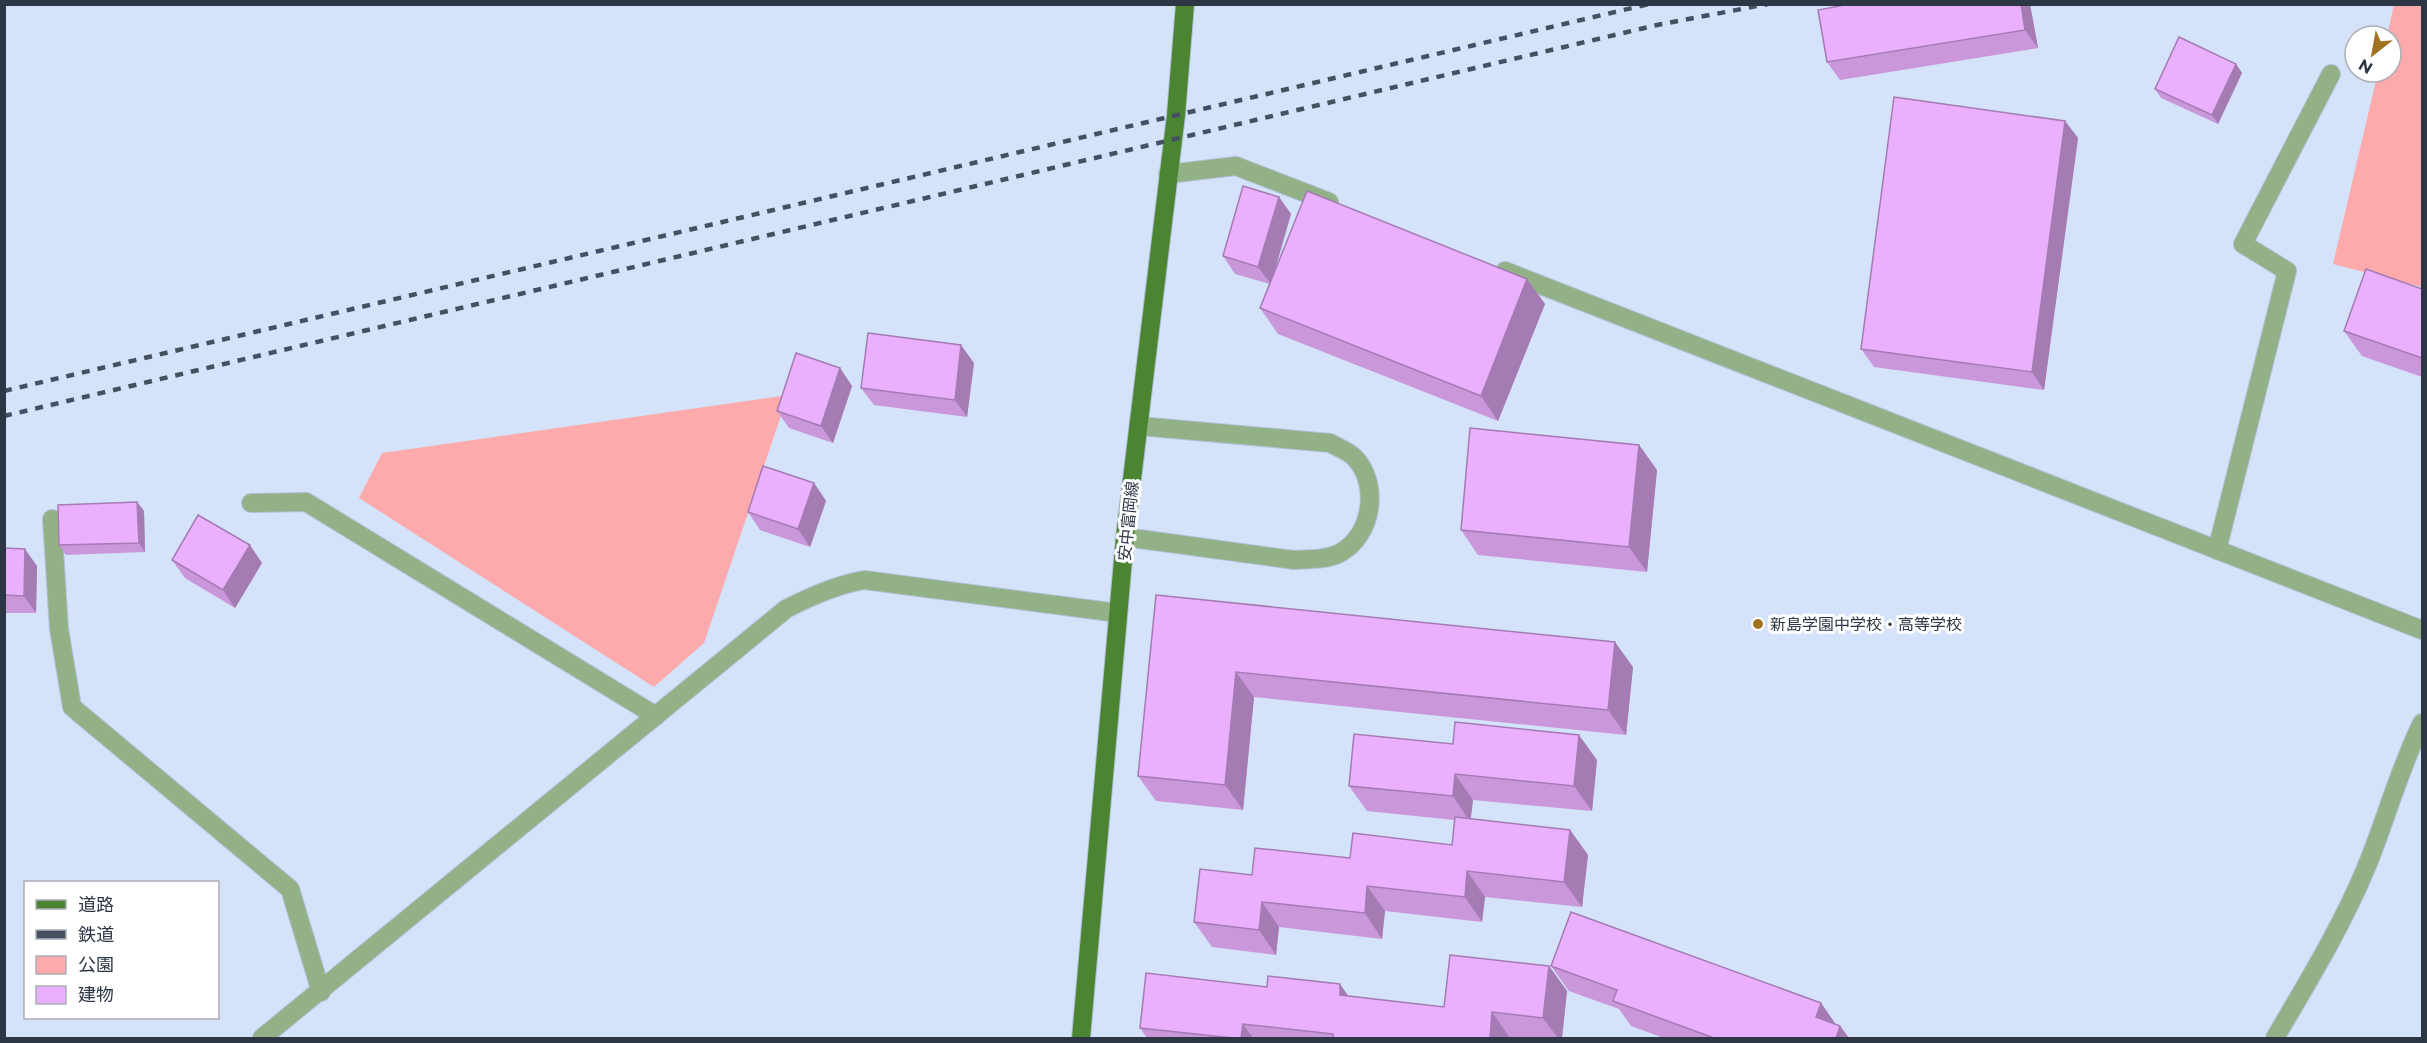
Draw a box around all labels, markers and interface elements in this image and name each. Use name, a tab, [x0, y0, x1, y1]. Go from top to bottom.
north arrow	[2343, 24, 2403, 84]
text: N	[2355, 55, 2376, 78]
street label: 安中富岡線	[1115, 480, 1142, 562]
place label: 新島学園中学校・高等学校	[1770, 615, 1962, 634]
marker: 新島学園中学校・高等学校	[1751, 617, 1765, 631]
legend	[24, 881, 219, 1019]
text: 道路	[78, 894, 114, 916]
text: 鉄道	[78, 924, 114, 946]
text: 公園	[78, 954, 114, 976]
text: 建物	[78, 984, 114, 1006]

